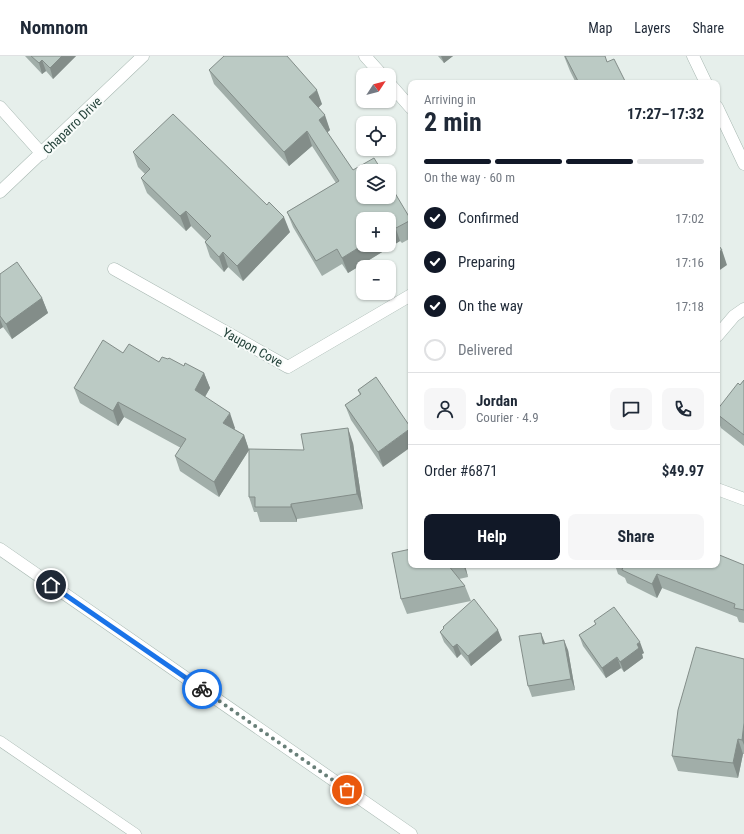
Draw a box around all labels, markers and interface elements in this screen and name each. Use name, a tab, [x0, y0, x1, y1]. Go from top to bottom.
text: Nomnom	[20, 16, 88, 39]
text: Map	[588, 20, 612, 36]
text: Layers	[634, 20, 671, 36]
text: Share	[693, 20, 724, 36]
north arrow	[356, 68, 396, 108]
map controls	[356, 68, 396, 300]
text: Arriving in	[424, 92, 476, 107]
street label: Chaparro Drive	[40, 94, 105, 157]
text: 17:27–17:32	[627, 105, 704, 123]
text: 2 min	[424, 107, 482, 137]
button: locate	[356, 116, 396, 156]
button: layers	[356, 164, 396, 204]
text: On the way · 60 m	[424, 170, 515, 185]
icon: check	[424, 207, 446, 229]
text: Confirmed	[458, 209, 519, 227]
text: 17:02	[675, 211, 704, 226]
button: +	[356, 212, 396, 252]
icon: check	[424, 251, 446, 273]
text: Preparing	[458, 253, 515, 271]
text: 17:16	[675, 255, 704, 270]
button: −	[356, 260, 396, 300]
icon: check	[424, 295, 446, 317]
text: On the way	[458, 297, 523, 315]
text: 17:18	[675, 299, 704, 314]
street label: Yaupon Cove	[220, 325, 285, 370]
text: Delivered	[458, 341, 513, 359]
button: person	[424, 388, 466, 430]
button: chat	[610, 388, 652, 430]
button: phone	[662, 388, 704, 430]
text: Jordan	[476, 392, 518, 410]
text: Courier · 4.9	[476, 410, 539, 425]
text: Order #6871	[424, 462, 498, 480]
text: $49.97	[662, 462, 704, 480]
button: Help	[424, 514, 560, 560]
button: Share	[568, 514, 704, 560]
pin	[34, 568, 68, 602]
icon: home	[40, 574, 62, 596]
courier	[182, 669, 222, 709]
icon: bike	[191, 678, 213, 700]
pin	[330, 773, 364, 807]
icon: bag	[336, 779, 358, 801]

